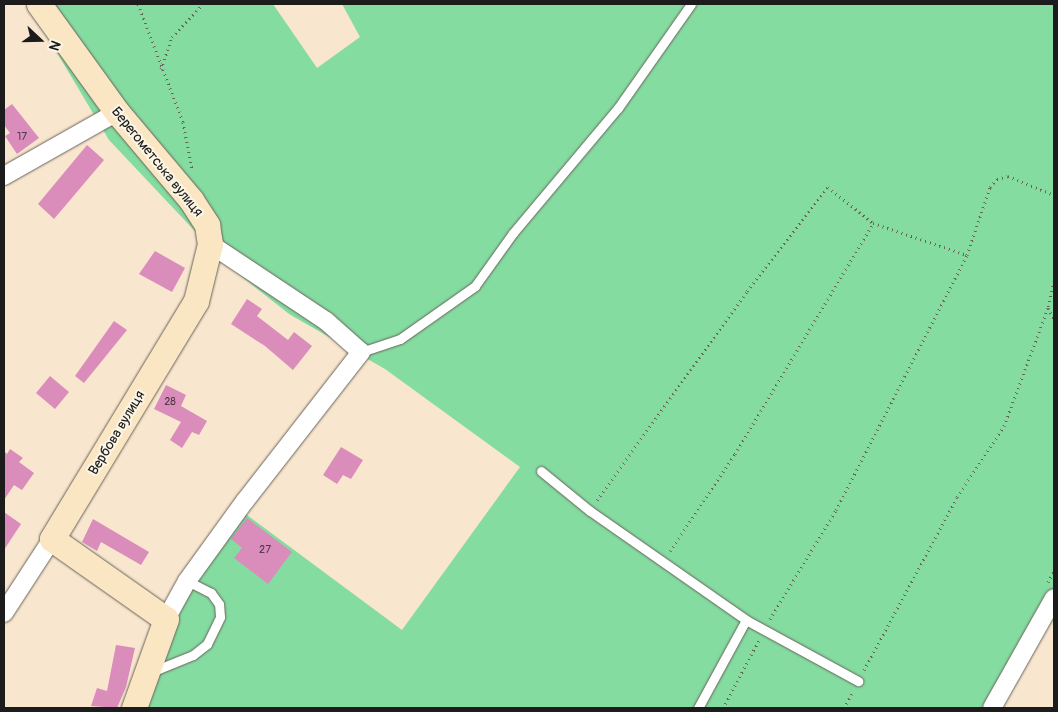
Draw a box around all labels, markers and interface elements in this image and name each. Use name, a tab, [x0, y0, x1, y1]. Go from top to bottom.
north arrow	[15, 15, 65, 65]
text: N	[45, 38, 64, 53]
street label: Берегометська вулиця	[108, 104, 206, 220]
house number: 17	[17, 130, 27, 144]
street label: Вербова вулиця	[85, 388, 149, 478]
house number: 28	[164, 395, 176, 409]
house number: 27	[259, 543, 271, 557]

